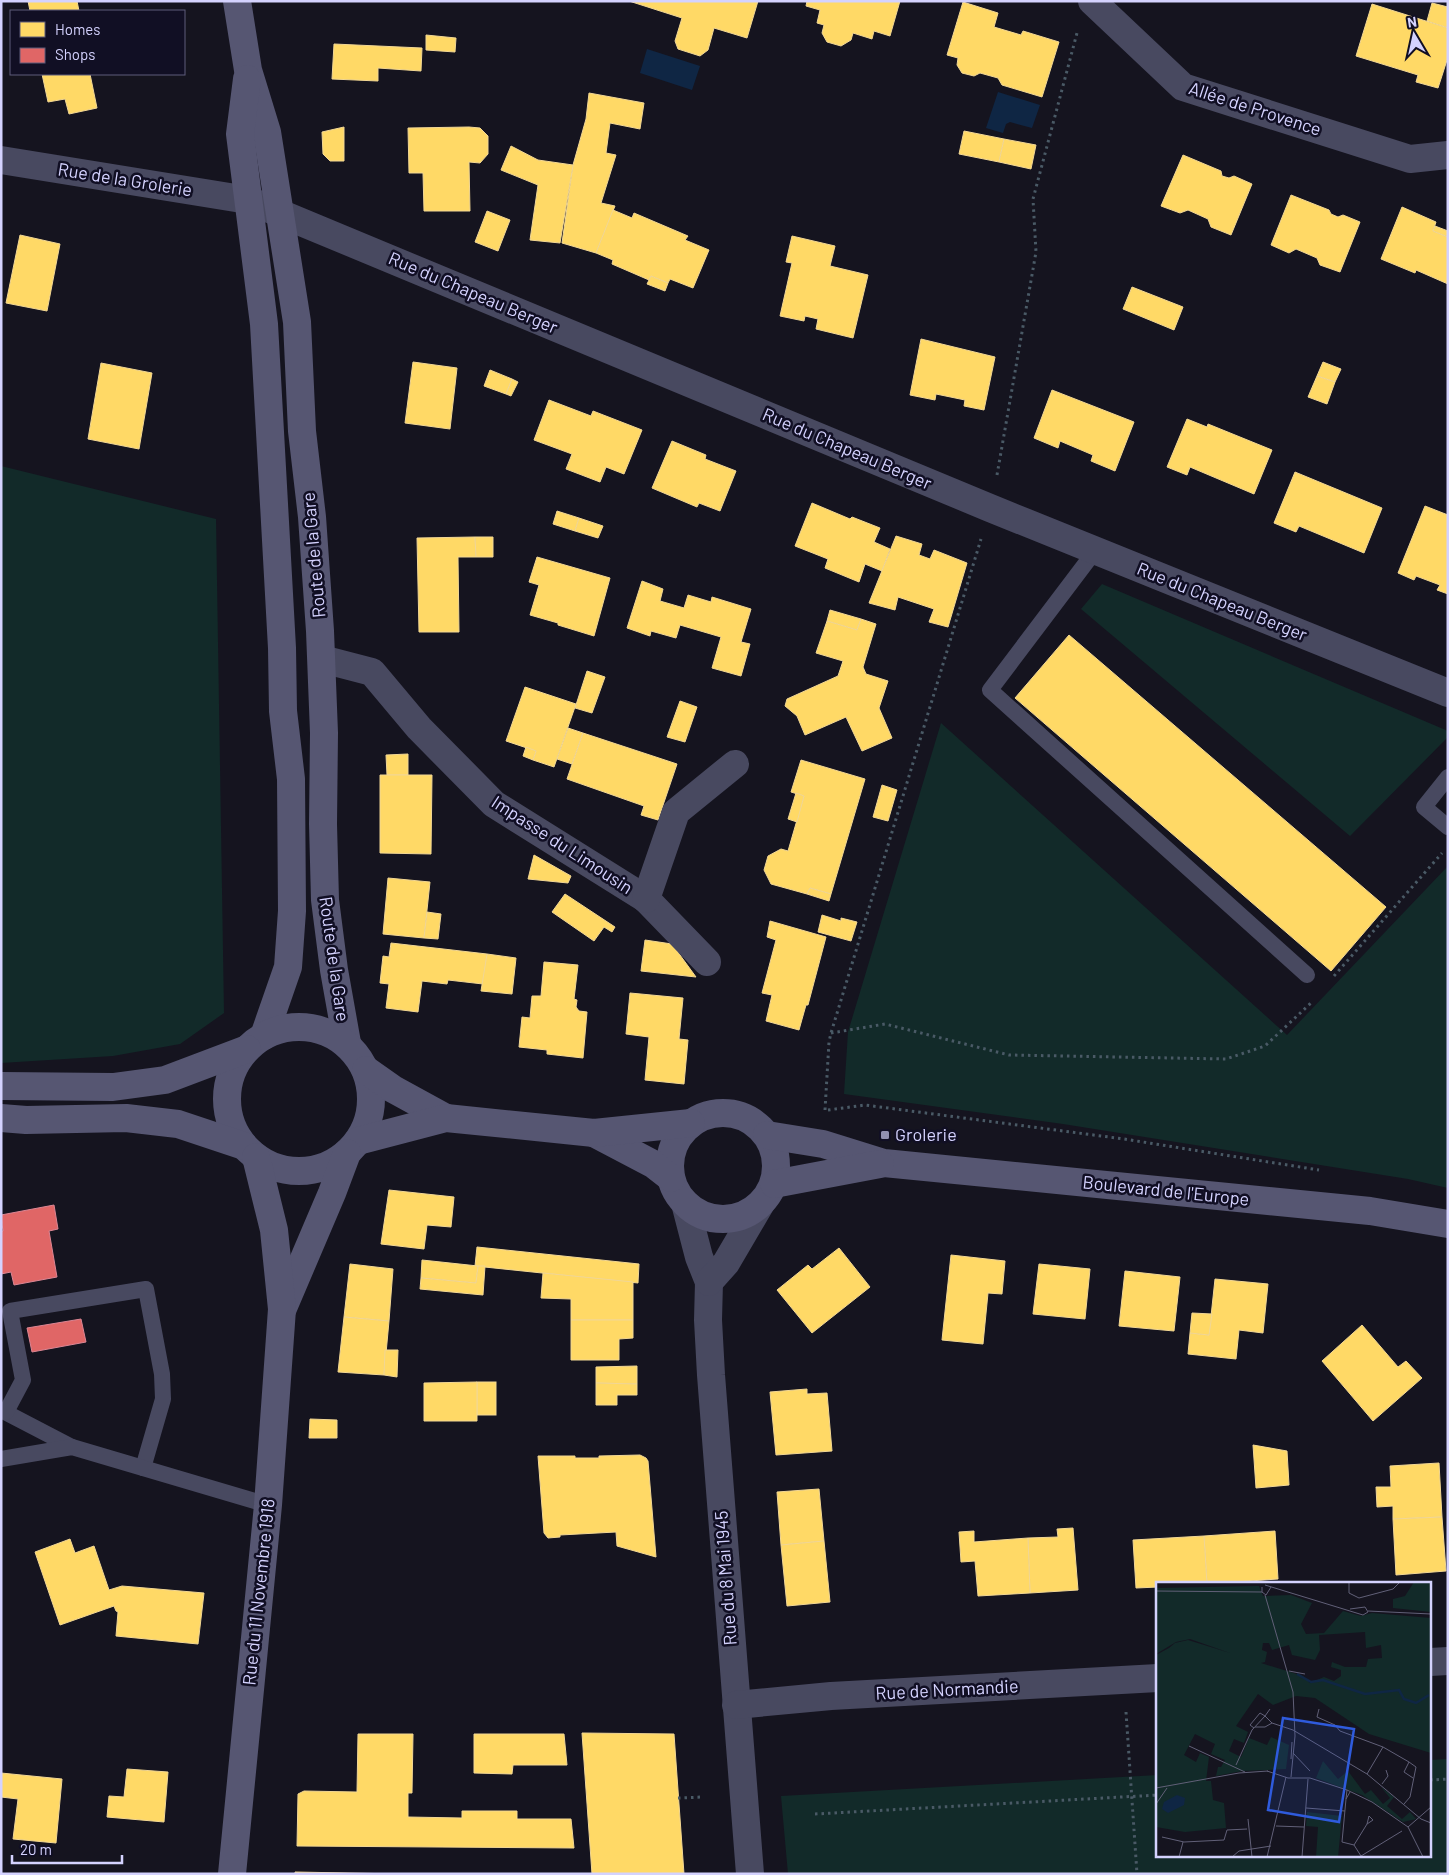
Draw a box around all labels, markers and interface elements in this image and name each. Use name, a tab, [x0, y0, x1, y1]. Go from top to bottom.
legend	[10, 10, 185, 75]
north arrow	[1389, 10, 1439, 60]
text: N	[1406, 13, 1418, 31]
text: Homes	[55, 20, 100, 38]
text: Shops	[55, 45, 95, 63]
street label: Allée de Provence	[1186, 76, 1324, 140]
street label: Rue de la Grolerie	[56, 158, 194, 200]
street label: Rue du Chapeau Berger	[386, 246, 562, 338]
street label: Rue du Chapeau Berger	[760, 402, 936, 494]
street label: Route de la Gare	[297, 491, 329, 619]
street label: Rue du Chapeau Berger	[1134, 557, 1311, 645]
street label: Impasse du Limousin	[488, 790, 637, 898]
street label: Route de la Gare	[315, 895, 355, 1023]
place label: Grolerie	[895, 1123, 957, 1145]
marker: Grolerie	[879, 1129, 891, 1141]
street label: Boulevard de l'Europe	[1082, 1170, 1251, 1210]
street label: Rue du 11 Novembre 1918	[237, 1497, 279, 1687]
street label: Rue du 8 Mai 1945	[709, 1510, 741, 1646]
inset map	[1156, 1582, 1432, 1858]
street label: Rue de Normandie	[875, 1674, 1019, 1704]
scale bar	[12, 1832, 122, 1864]
text: 20 m	[20, 1840, 52, 1858]

